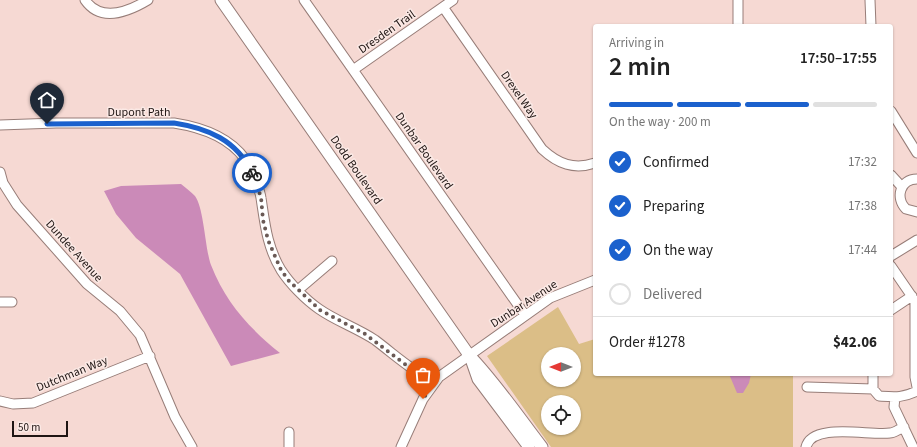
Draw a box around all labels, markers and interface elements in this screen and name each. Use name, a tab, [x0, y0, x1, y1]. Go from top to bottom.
street label: Dresden Trail	[355, 6, 419, 58]
text: Arriving in	[609, 34, 664, 52]
text: 2 min	[609, 48, 671, 85]
text: 17:50–17:55	[800, 48, 877, 69]
street label: Drexel Way	[496, 68, 542, 123]
pin	[30, 83, 64, 124]
icon: home	[36, 89, 58, 111]
street label: Dupont Path	[108, 104, 170, 121]
street label: Dunbar Boulevard	[391, 109, 457, 193]
text: On the way · 200 m	[609, 113, 711, 131]
street label: Dodd Boulevard	[326, 132, 386, 208]
icon: check	[609, 151, 631, 173]
text: Confirmed	[643, 152, 709, 173]
courier	[232, 153, 272, 193]
text: 17:32	[848, 153, 877, 171]
icon: bike	[241, 162, 263, 184]
icon: check	[609, 195, 631, 217]
text: Preparing	[643, 196, 704, 217]
text: 17:38	[848, 197, 877, 215]
street label: Dundee Avenue	[41, 216, 107, 286]
icon: check	[609, 239, 631, 261]
text: On the way	[643, 240, 713, 261]
text: 17:44	[848, 241, 877, 259]
street label: Dunbar Avenue	[487, 276, 561, 332]
text: Delivered	[643, 284, 702, 305]
text: Order #1278	[609, 332, 685, 353]
text: $42.06	[833, 332, 877, 353]
north arrow	[541, 347, 581, 387]
map controls	[541, 347, 581, 435]
street label: Dutchman Way	[34, 352, 111, 396]
pin	[406, 358, 440, 399]
icon: bag	[412, 364, 434, 386]
button: locate	[541, 395, 581, 435]
scale bar	[12, 419, 68, 438]
text: 50 m	[18, 420, 40, 435]

